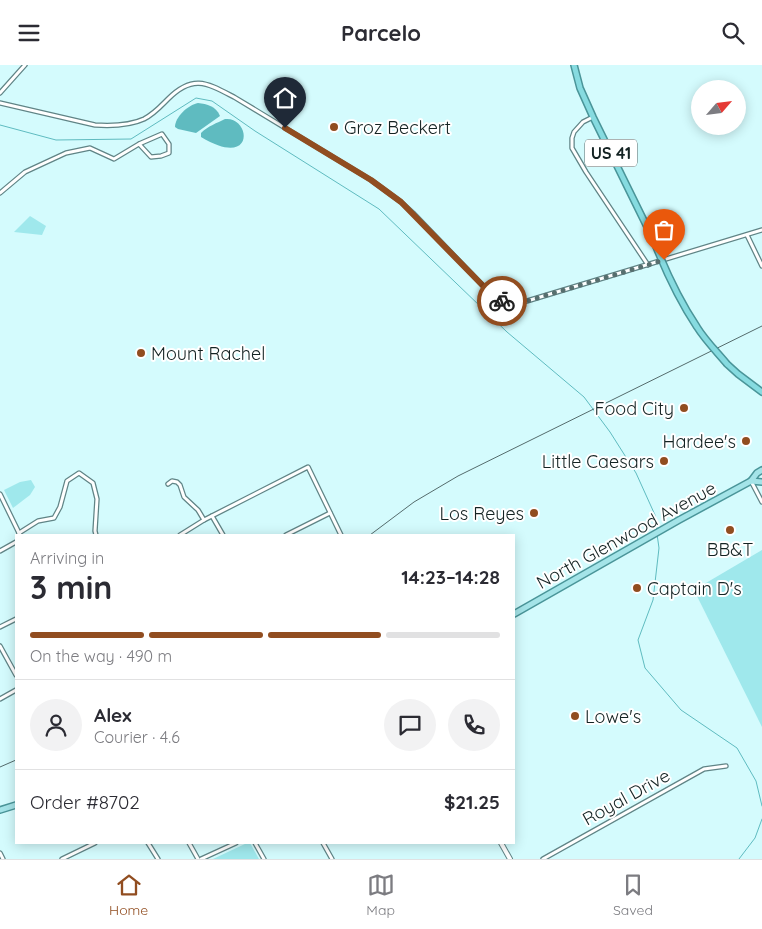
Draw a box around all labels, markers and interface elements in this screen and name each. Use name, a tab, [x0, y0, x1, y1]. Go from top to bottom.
icon: menu	[15, 19, 43, 47]
text: Parcelo	[341, 19, 421, 47]
icon: search	[719, 19, 747, 47]
pin	[264, 77, 306, 128]
north arrow	[691, 80, 746, 135]
map controls	[691, 80, 746, 135]
icon: home	[271, 84, 299, 112]
place label: Groz Beckert	[344, 116, 451, 139]
marker: Groz Beckert	[328, 121, 340, 133]
road number: US 41	[585, 140, 637, 167]
pin	[643, 209, 685, 260]
icon: bag	[650, 216, 678, 244]
courier	[477, 276, 527, 326]
icon: bike	[488, 287, 516, 315]
place label: Mount Rachel	[151, 342, 265, 365]
marker: Mount Rachel	[135, 347, 147, 359]
place label: Food City	[595, 397, 674, 420]
marker: Food City	[678, 402, 690, 414]
place label: Hardee's	[662, 430, 736, 453]
marker: Hardee's	[740, 435, 752, 447]
place label: Little Caesars	[542, 450, 654, 473]
marker: Little Caesars	[658, 455, 670, 467]
street label: North Glenwood Avenue	[532, 476, 720, 594]
place label: Los Reyes	[439, 502, 524, 525]
marker: Los Reyes	[528, 507, 540, 519]
marker: BB&T	[724, 524, 736, 536]
place label: BB&T	[707, 538, 753, 561]
text: Arriving in	[30, 548, 104, 568]
text: 14:23–14:28	[401, 565, 500, 589]
text: 3 min	[30, 567, 112, 607]
place label: Captain D's	[647, 577, 742, 600]
marker: Captain D's	[631, 582, 643, 594]
text: On the way · 490 m	[30, 646, 172, 666]
button: person	[30, 699, 82, 751]
button: chat	[384, 699, 436, 751]
button: phone	[448, 699, 500, 751]
text: Alex	[94, 703, 132, 727]
place label: Lowe's	[585, 705, 641, 728]
marker: Lowe's	[569, 710, 581, 722]
text: Courier · 4.6	[94, 727, 180, 747]
street label: Royal Drive	[578, 764, 674, 830]
text: Order #8702	[30, 790, 140, 814]
text: $21.25	[444, 790, 500, 814]
tab: Home	[109, 871, 148, 919]
tab: Map	[366, 871, 395, 919]
tab: Saved	[613, 871, 653, 919]

